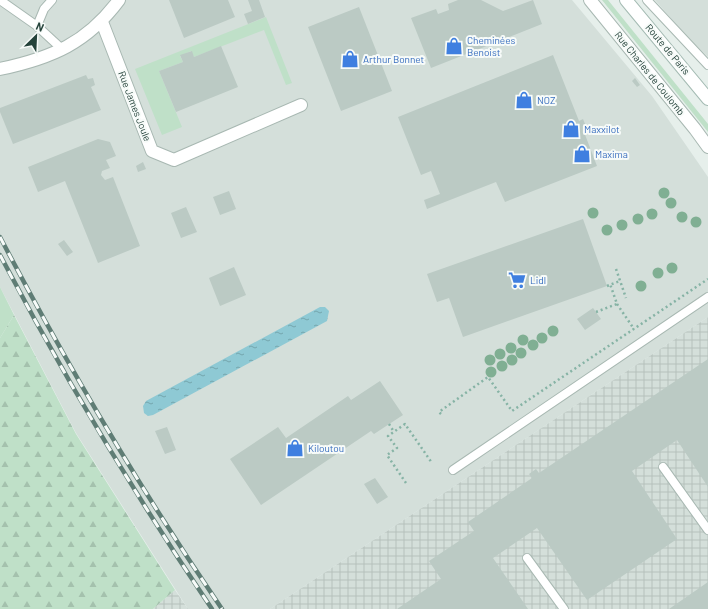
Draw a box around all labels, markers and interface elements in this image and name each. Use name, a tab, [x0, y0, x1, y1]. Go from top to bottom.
north arrow	[16, 16, 56, 56]
text: N	[34, 19, 46, 34]
street label: Route de Paris	[643, 21, 693, 77]
street label: Rue Charles de Coulomb	[612, 29, 688, 117]
place label: Cheminées Benoist	[467, 34, 515, 58]
shop icon: Cheminées Benoist	[444, 36, 464, 56]
shop icon: Arthur Bonnet	[340, 49, 360, 69]
place label: Arthur Bonnet	[363, 53, 425, 65]
street label: Rue James Joule	[116, 69, 154, 143]
shop icon: NOZ	[514, 90, 534, 110]
place label: NOZ	[537, 94, 555, 106]
shop icon: Maxxilot	[561, 119, 581, 139]
place label: Maxxilot	[584, 123, 620, 135]
shop icon: Maxima	[572, 144, 592, 164]
place label: Maxima	[595, 148, 628, 160]
supermarket icon: Lidl	[507, 270, 527, 290]
place label: Lidl	[530, 274, 546, 286]
shop icon: Kiloutou	[285, 438, 305, 458]
place label: Kiloutou	[308, 442, 344, 454]

